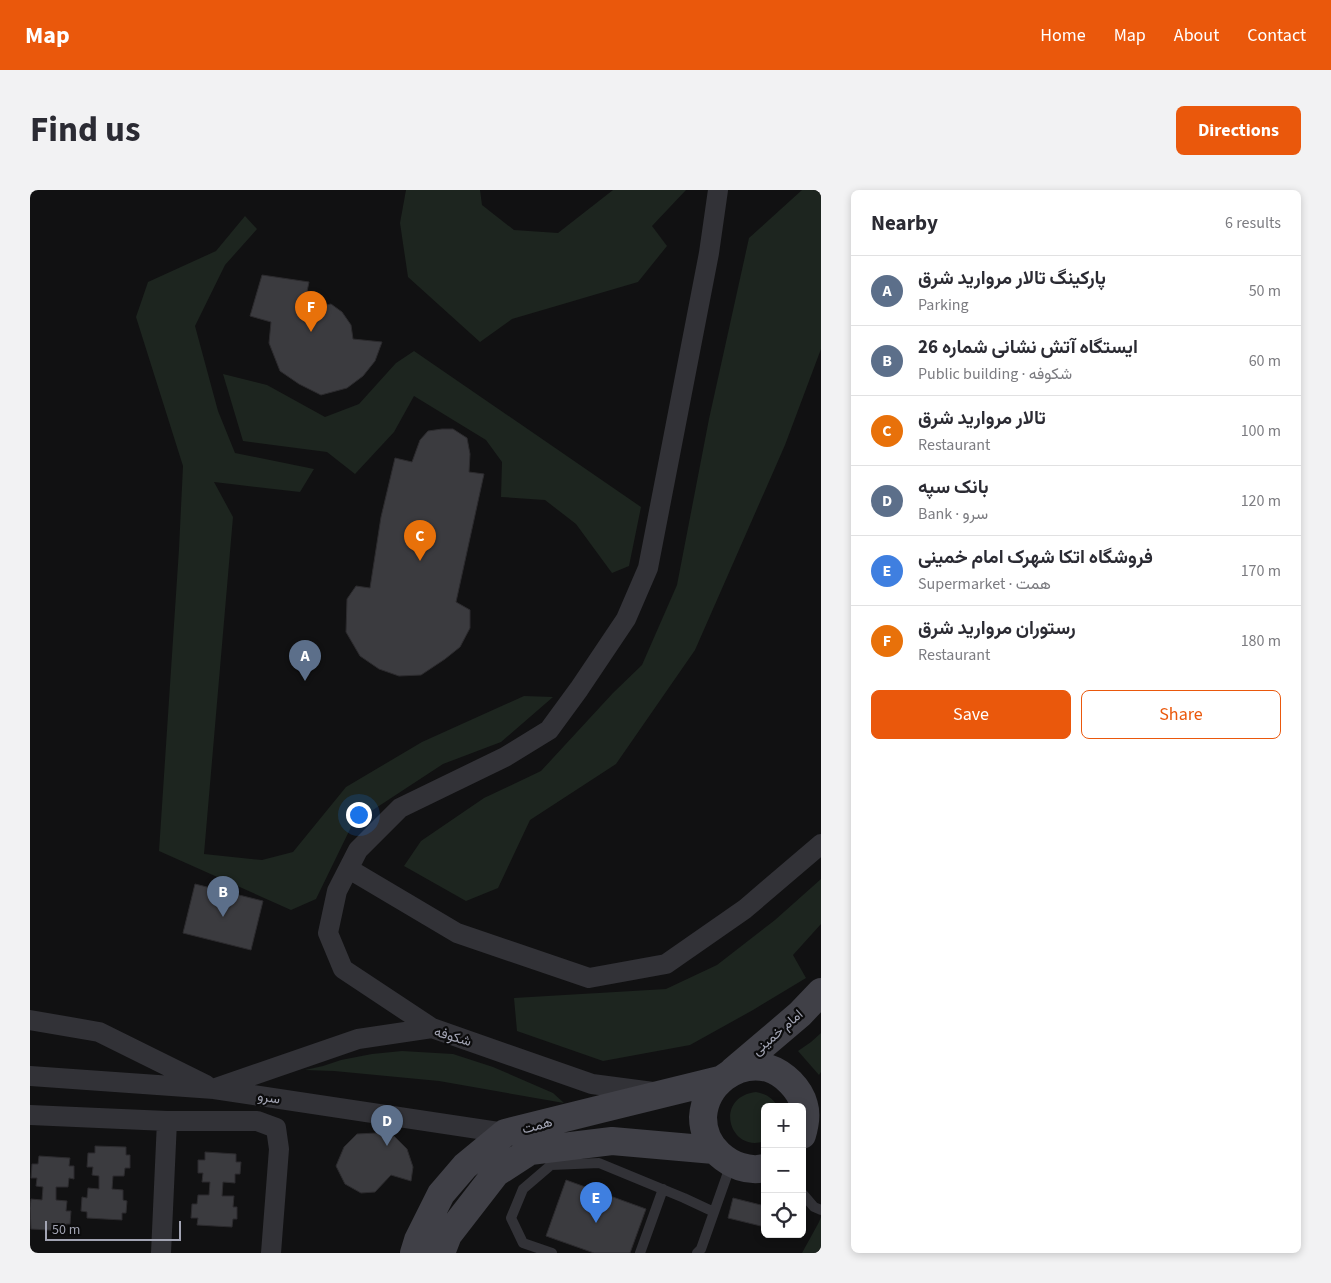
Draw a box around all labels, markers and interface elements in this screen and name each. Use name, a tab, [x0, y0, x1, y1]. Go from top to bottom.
text: Map	[25, 18, 70, 53]
text: Home	[1040, 23, 1086, 48]
text: Map	[1114, 23, 1146, 48]
text: About	[1174, 23, 1219, 48]
text: Contact	[1247, 23, 1306, 48]
text: Find us	[30, 105, 140, 155]
button: Directions	[1176, 106, 1301, 155]
text: Nearby	[871, 208, 938, 238]
text: 6 results	[1225, 212, 1281, 234]
text: پارکینگ تالار مروارید شرق	[918, 265, 1106, 292]
text: A	[882, 280, 892, 302]
text: 50 m	[1249, 280, 1281, 302]
pin: F	[295, 291, 327, 332]
text: Parking	[918, 294, 969, 316]
text: ایستگاه آتش نشانی شماره 26	[918, 334, 1138, 361]
text: B	[882, 350, 892, 372]
text: 60 m	[1249, 350, 1281, 372]
text: Public building · شکوفه	[918, 363, 1072, 385]
text: تالار مروارید شرق	[918, 405, 1046, 432]
text: C	[882, 420, 892, 442]
text: 100 m	[1241, 420, 1281, 442]
text: Restaurant	[918, 434, 991, 456]
text: بانک سپه	[918, 474, 989, 501]
text: D	[882, 490, 892, 512]
text: 120 m	[1241, 490, 1281, 512]
text: Bank · سرو	[918, 503, 988, 525]
pin: C	[404, 520, 436, 561]
text: فروشگاه اتکا شهرک امام خمینی	[918, 544, 1153, 571]
text: E	[883, 560, 891, 582]
text: 170 m	[1241, 560, 1281, 582]
text: Supermarket · همت	[918, 573, 1051, 595]
text: رستوران مروارید شرق	[918, 615, 1076, 642]
text: F	[883, 630, 891, 652]
text: 180 m	[1241, 630, 1281, 652]
pin: A	[289, 640, 321, 681]
text: Restaurant	[918, 644, 991, 666]
button: Save	[871, 690, 1071, 739]
button: Share	[1081, 690, 1281, 739]
your location	[346, 802, 372, 828]
pin: B	[207, 876, 239, 917]
street label: امام خمینی	[748, 1005, 808, 1061]
street label: شکوفه	[432, 1022, 474, 1052]
street label: سرو	[256, 1086, 282, 1110]
map controls	[761, 1103, 806, 1238]
button: +	[761, 1103, 806, 1148]
pin: D	[371, 1105, 403, 1146]
street label: همت	[520, 1112, 555, 1140]
button: −	[761, 1148, 806, 1193]
pin: E	[580, 1182, 612, 1223]
button: locate	[761, 1193, 806, 1238]
scale bar	[45, 1218, 181, 1241]
text: 50 m	[52, 1220, 80, 1240]

